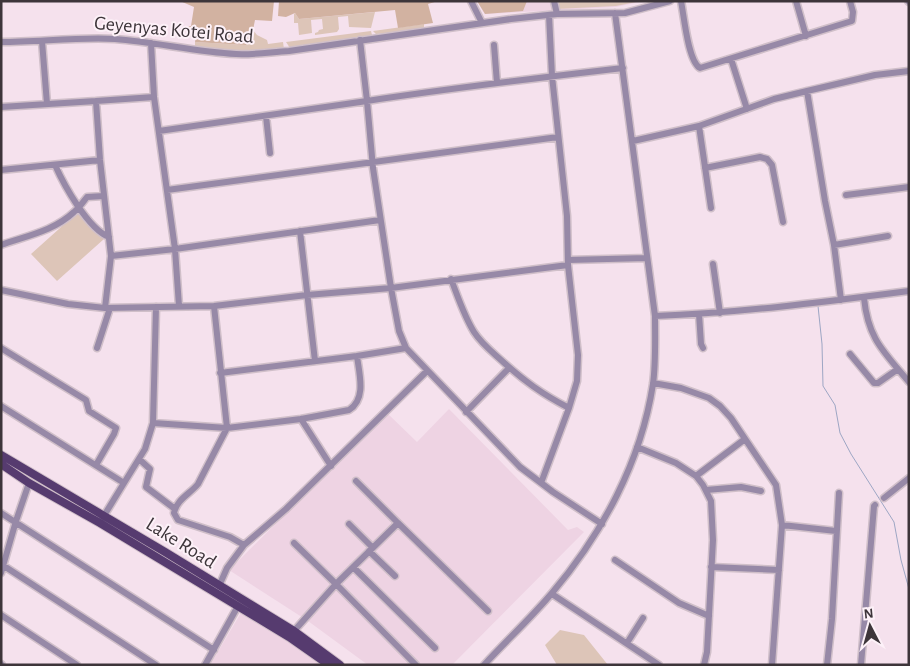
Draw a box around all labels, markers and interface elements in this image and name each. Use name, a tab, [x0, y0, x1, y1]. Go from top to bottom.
street label: Geyenyas Kotei Road	[93, 13, 255, 47]
street label: Lake Road	[142, 514, 220, 572]
north arrow	[845, 601, 895, 651]
text: N	[863, 607, 874, 622]

